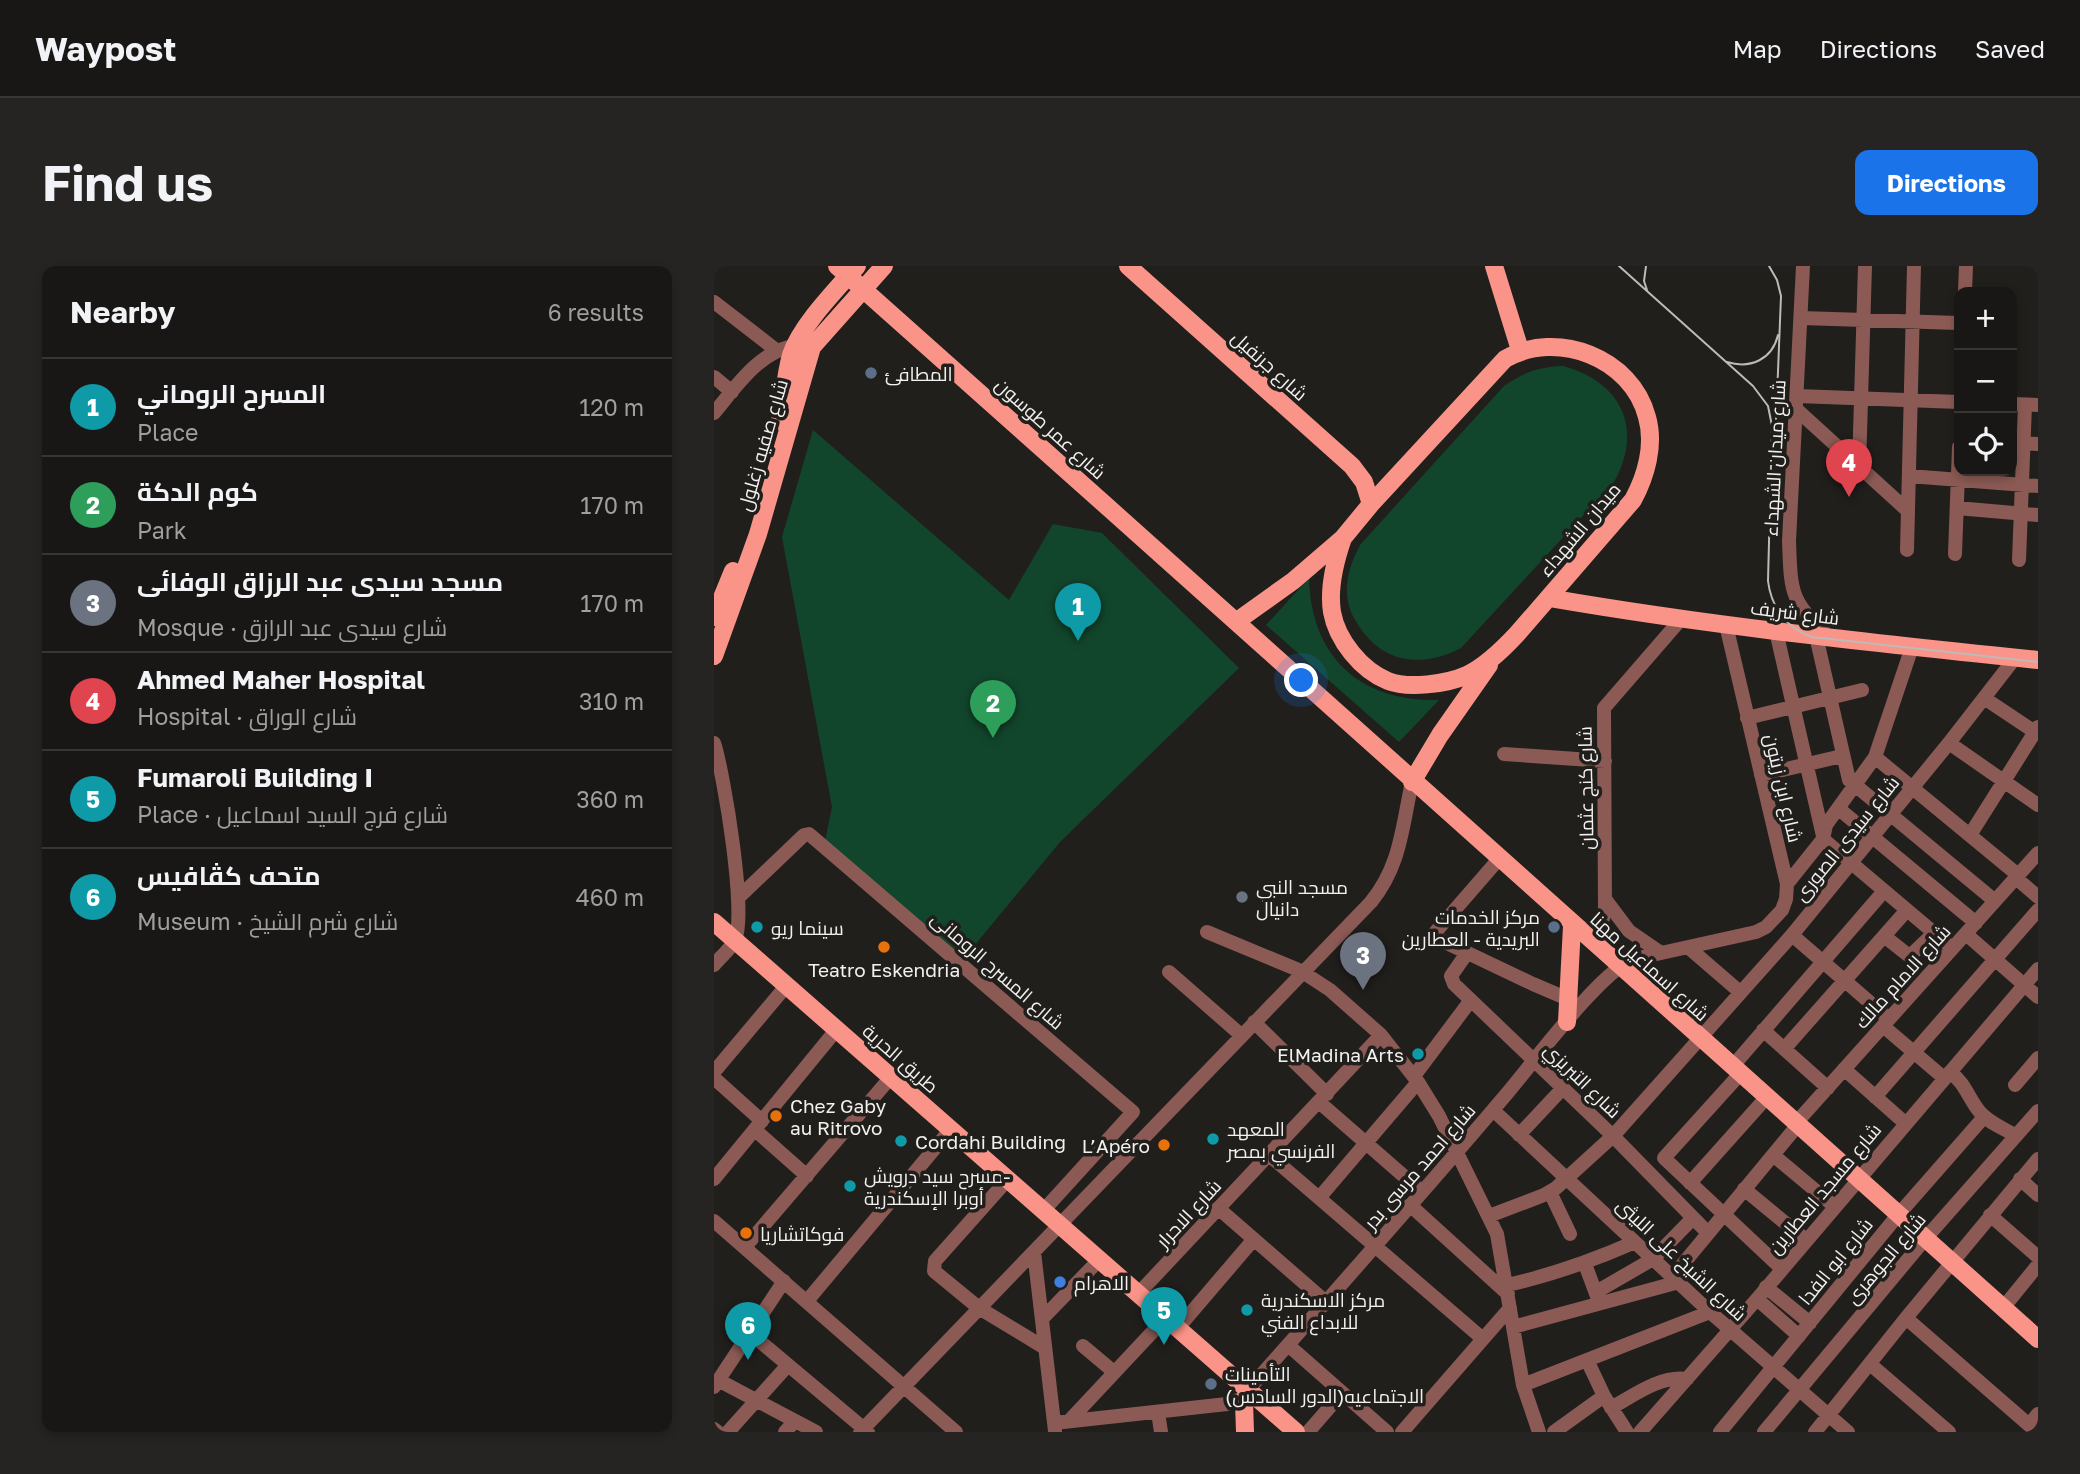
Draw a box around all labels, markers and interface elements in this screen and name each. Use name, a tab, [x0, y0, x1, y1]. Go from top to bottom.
text: Waypost	[35, 29, 176, 68]
text: Map	[1733, 34, 1782, 63]
text: Directions	[1820, 34, 1937, 63]
text: Saved	[1975, 34, 2045, 63]
button: Directions	[1855, 150, 2038, 215]
text: Find us	[42, 153, 213, 212]
map controls	[1954, 287, 2017, 476]
button: +	[1954, 287, 2017, 350]
text: Nearby	[70, 294, 175, 330]
text: 6 results	[548, 298, 644, 326]
street label: شارع جرنفيل	[1225, 325, 1313, 407]
button: −	[1954, 350, 2017, 413]
place label: المطافئ	[885, 362, 953, 386]
marker: المطافئ	[863, 365, 879, 381]
street label: شارع عمر طوسون	[989, 372, 1111, 486]
street label: شارع صفيه زغلول	[732, 376, 795, 515]
text: المسرح الروماني	[137, 378, 326, 409]
street label: شارع ميدان الشهداء	[1758, 379, 1793, 537]
text: 1	[87, 393, 99, 421]
text: 120 m	[579, 393, 644, 421]
button: locate	[1954, 413, 2017, 476]
text: Place	[137, 418, 198, 446]
pin: 4	[1826, 439, 1872, 497]
text: كوم الدكة	[137, 476, 258, 507]
street label: ميدان الشهداء	[1533, 477, 1626, 581]
text: 2	[86, 491, 100, 519]
text: 170 m	[580, 491, 644, 519]
text: Park	[137, 516, 187, 544]
text: مسجد سيدى عبد الرزاق الوفائى	[137, 566, 503, 597]
pin: 1	[1055, 583, 1101, 641]
text: 3	[86, 589, 100, 617]
text: 170 m	[580, 589, 644, 617]
street label: شارع شريف	[1749, 595, 1841, 632]
text: Mosque · شارع سيدى عبد الرازق	[137, 613, 447, 641]
your location	[1284, 663, 1318, 697]
text: Ahmed Maher Hospital	[137, 664, 425, 695]
pin: 2	[970, 680, 1016, 738]
text: 4	[86, 687, 100, 715]
text: 310 m	[579, 687, 644, 715]
text: Hospital · شارع الوراق	[137, 702, 357, 730]
street label: شارع كنج عثمان	[1572, 726, 1601, 850]
street label: شارع ابن زيتون	[1757, 732, 1808, 845]
text: Fumaroli Building I	[137, 762, 373, 793]
street label: شارع سيدى الصورى	[1788, 771, 1906, 907]
text: 5	[86, 785, 100, 813]
text: 360 m	[576, 785, 644, 813]
text: Place · شارع فرج السيد اسماعيل	[137, 800, 448, 828]
text: متحف كڤافيس	[137, 860, 321, 891]
place label: مسجد النبي دانيال	[1256, 875, 1348, 921]
text: 6	[86, 883, 100, 911]
text: 460 m	[576, 883, 644, 911]
marker: مسجد النبي دانيال	[1234, 889, 1250, 905]
place label: مركز الخدمات البريدية - العطارين	[1402, 905, 1540, 951]
street label: شارع المسرح الرومانى	[925, 906, 1069, 1036]
text: Museum · شارع شرم الشيخ	[137, 907, 398, 935]
street label: شارع اسماعيل مهنا	[1584, 907, 1714, 1027]
place label: سينما ريو	[771, 916, 844, 940]
marker: سينما ريو	[749, 919, 765, 935]
marker: مركز الخدمات البريدية - العطارين	[1546, 919, 1562, 935]
street label: شارع الامام مالك	[1849, 919, 1957, 1035]
pin: 3	[1340, 932, 1386, 990]
marker: Teatro Eskendria	[876, 939, 892, 955]
place label: Teatro Eskendria	[808, 958, 960, 981]
street label: طريق الحرية	[857, 1019, 944, 1099]
street label: شارع التبريزي	[1537, 1038, 1626, 1125]
place label: ElMadina Arts	[1277, 1043, 1404, 1066]
marker: ElMadina Arts	[1410, 1046, 1426, 1062]
place label: Chez Gaby au Ritrovo	[790, 1094, 887, 1139]
street label: شارع احمد مرسى بدر	[1358, 1099, 1482, 1236]
marker: Chez Gaby au Ritrovo	[768, 1108, 784, 1124]
place label: المعهد الفرنسي بمصر	[1226, 1117, 1335, 1166]
street label: شارع مسجد العطارين	[1763, 1118, 1888, 1260]
place label: Cordahi Building	[915, 1130, 1066, 1153]
marker: المعهد الفرنسي بمصر	[1205, 1131, 1221, 1147]
marker: Cordahi Building	[893, 1133, 909, 1149]
place label: L’Apéro	[1082, 1134, 1150, 1157]
marker: L’Apéro	[1156, 1137, 1172, 1153]
place label: مسرح سيد درويش- أوبرا الإسكندرية	[864, 1164, 1010, 1210]
street label: شارع الاحرار	[1150, 1174, 1228, 1255]
marker: مسرح سيد درويش- أوبرا الإسكندرية	[842, 1178, 858, 1194]
street label: شارع الشيخ على الليثى	[1610, 1193, 1752, 1327]
street label: شارع الجوهرى	[1840, 1208, 1932, 1310]
street label: شارع ابو الفدا	[1793, 1213, 1879, 1311]
place label: فوكاتشاريا	[760, 1222, 844, 1246]
marker: فوكاتشاريا	[738, 1225, 754, 1241]
place label: الاهرام	[1074, 1271, 1129, 1297]
marker: الاهرام	[1052, 1274, 1068, 1290]
pin: 5	[1141, 1287, 1187, 1345]
place label: مركز الاسكندرية للابداع الفني	[1261, 1288, 1385, 1337]
pin: 6	[725, 1302, 771, 1360]
marker: مركز الاسكندرية للابداع الفني	[1239, 1302, 1255, 1318]
place label: التأمينات الاجتماعيه(الدور السادس)	[1225, 1362, 1424, 1408]
marker: التأمينات الاجتماعيه(الدور السادس)	[1203, 1376, 1219, 1392]

